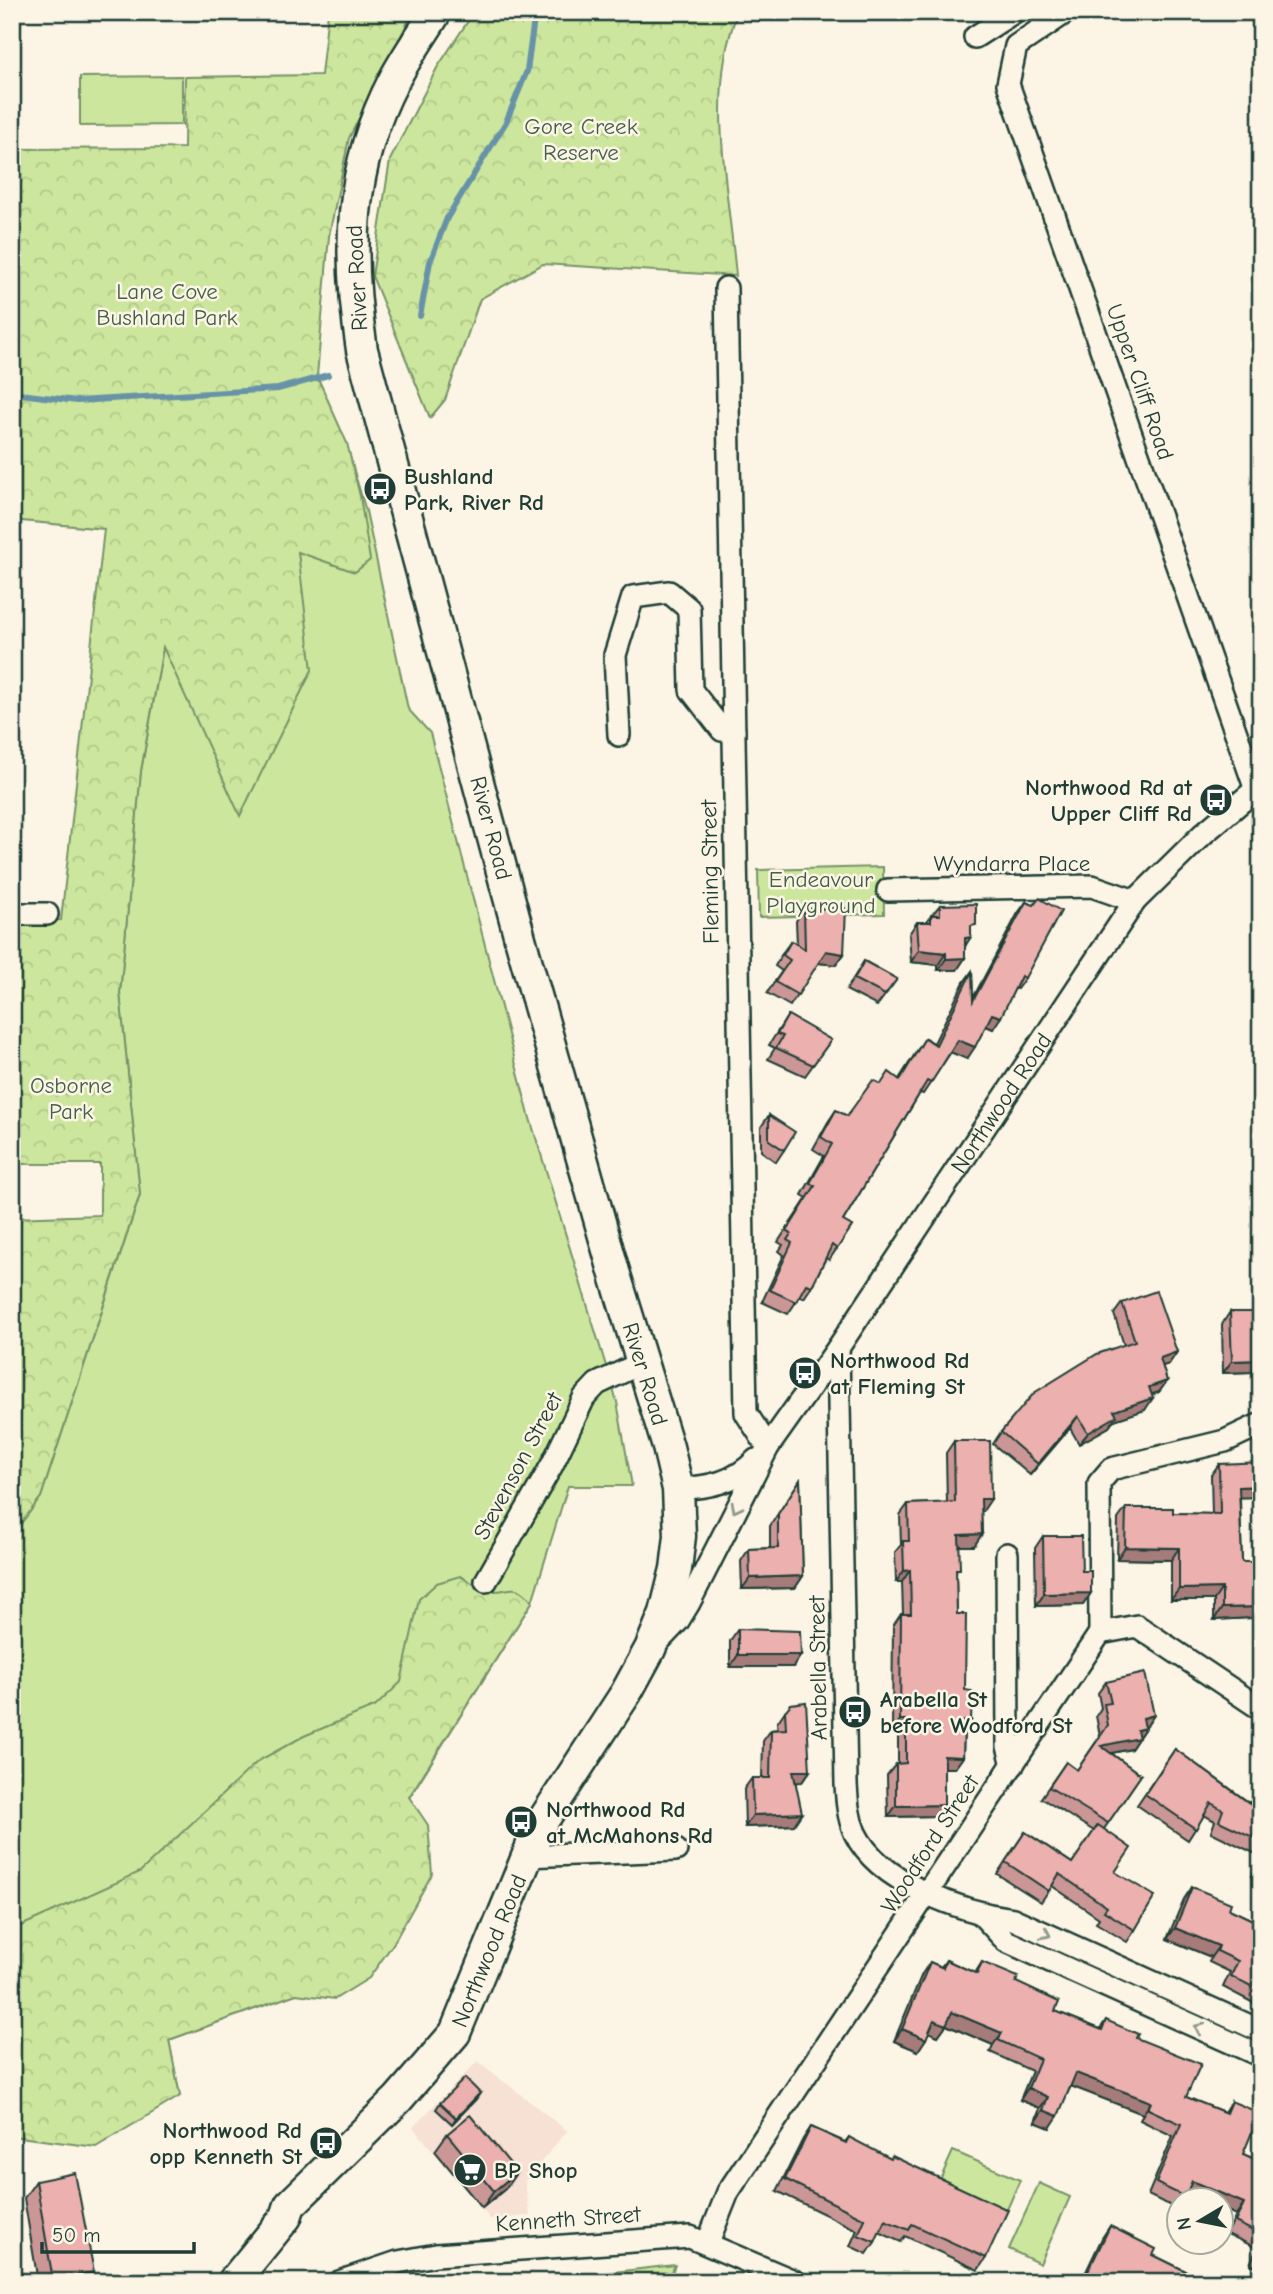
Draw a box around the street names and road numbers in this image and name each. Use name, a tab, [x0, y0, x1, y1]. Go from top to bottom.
street label: River Road	[341, 224, 373, 332]
street label: Upper Cliff Road	[1101, 300, 1179, 464]
street label: River Road	[464, 773, 518, 883]
street label: Fleming Street	[695, 798, 725, 944]
street label: Wyndarra Place	[934, 850, 1090, 877]
street label: Northwood Road	[945, 1028, 1057, 1178]
street label: River Road	[617, 1319, 673, 1429]
street label: Stevenson Street	[468, 1386, 569, 1544]
street label: Arabella Street	[803, 1594, 833, 1741]
street label: Woodford Street	[875, 1769, 986, 1918]
street label: Northwood Road	[445, 1870, 532, 2031]
street label: Kenneth Street	[494, 2200, 643, 2238]

